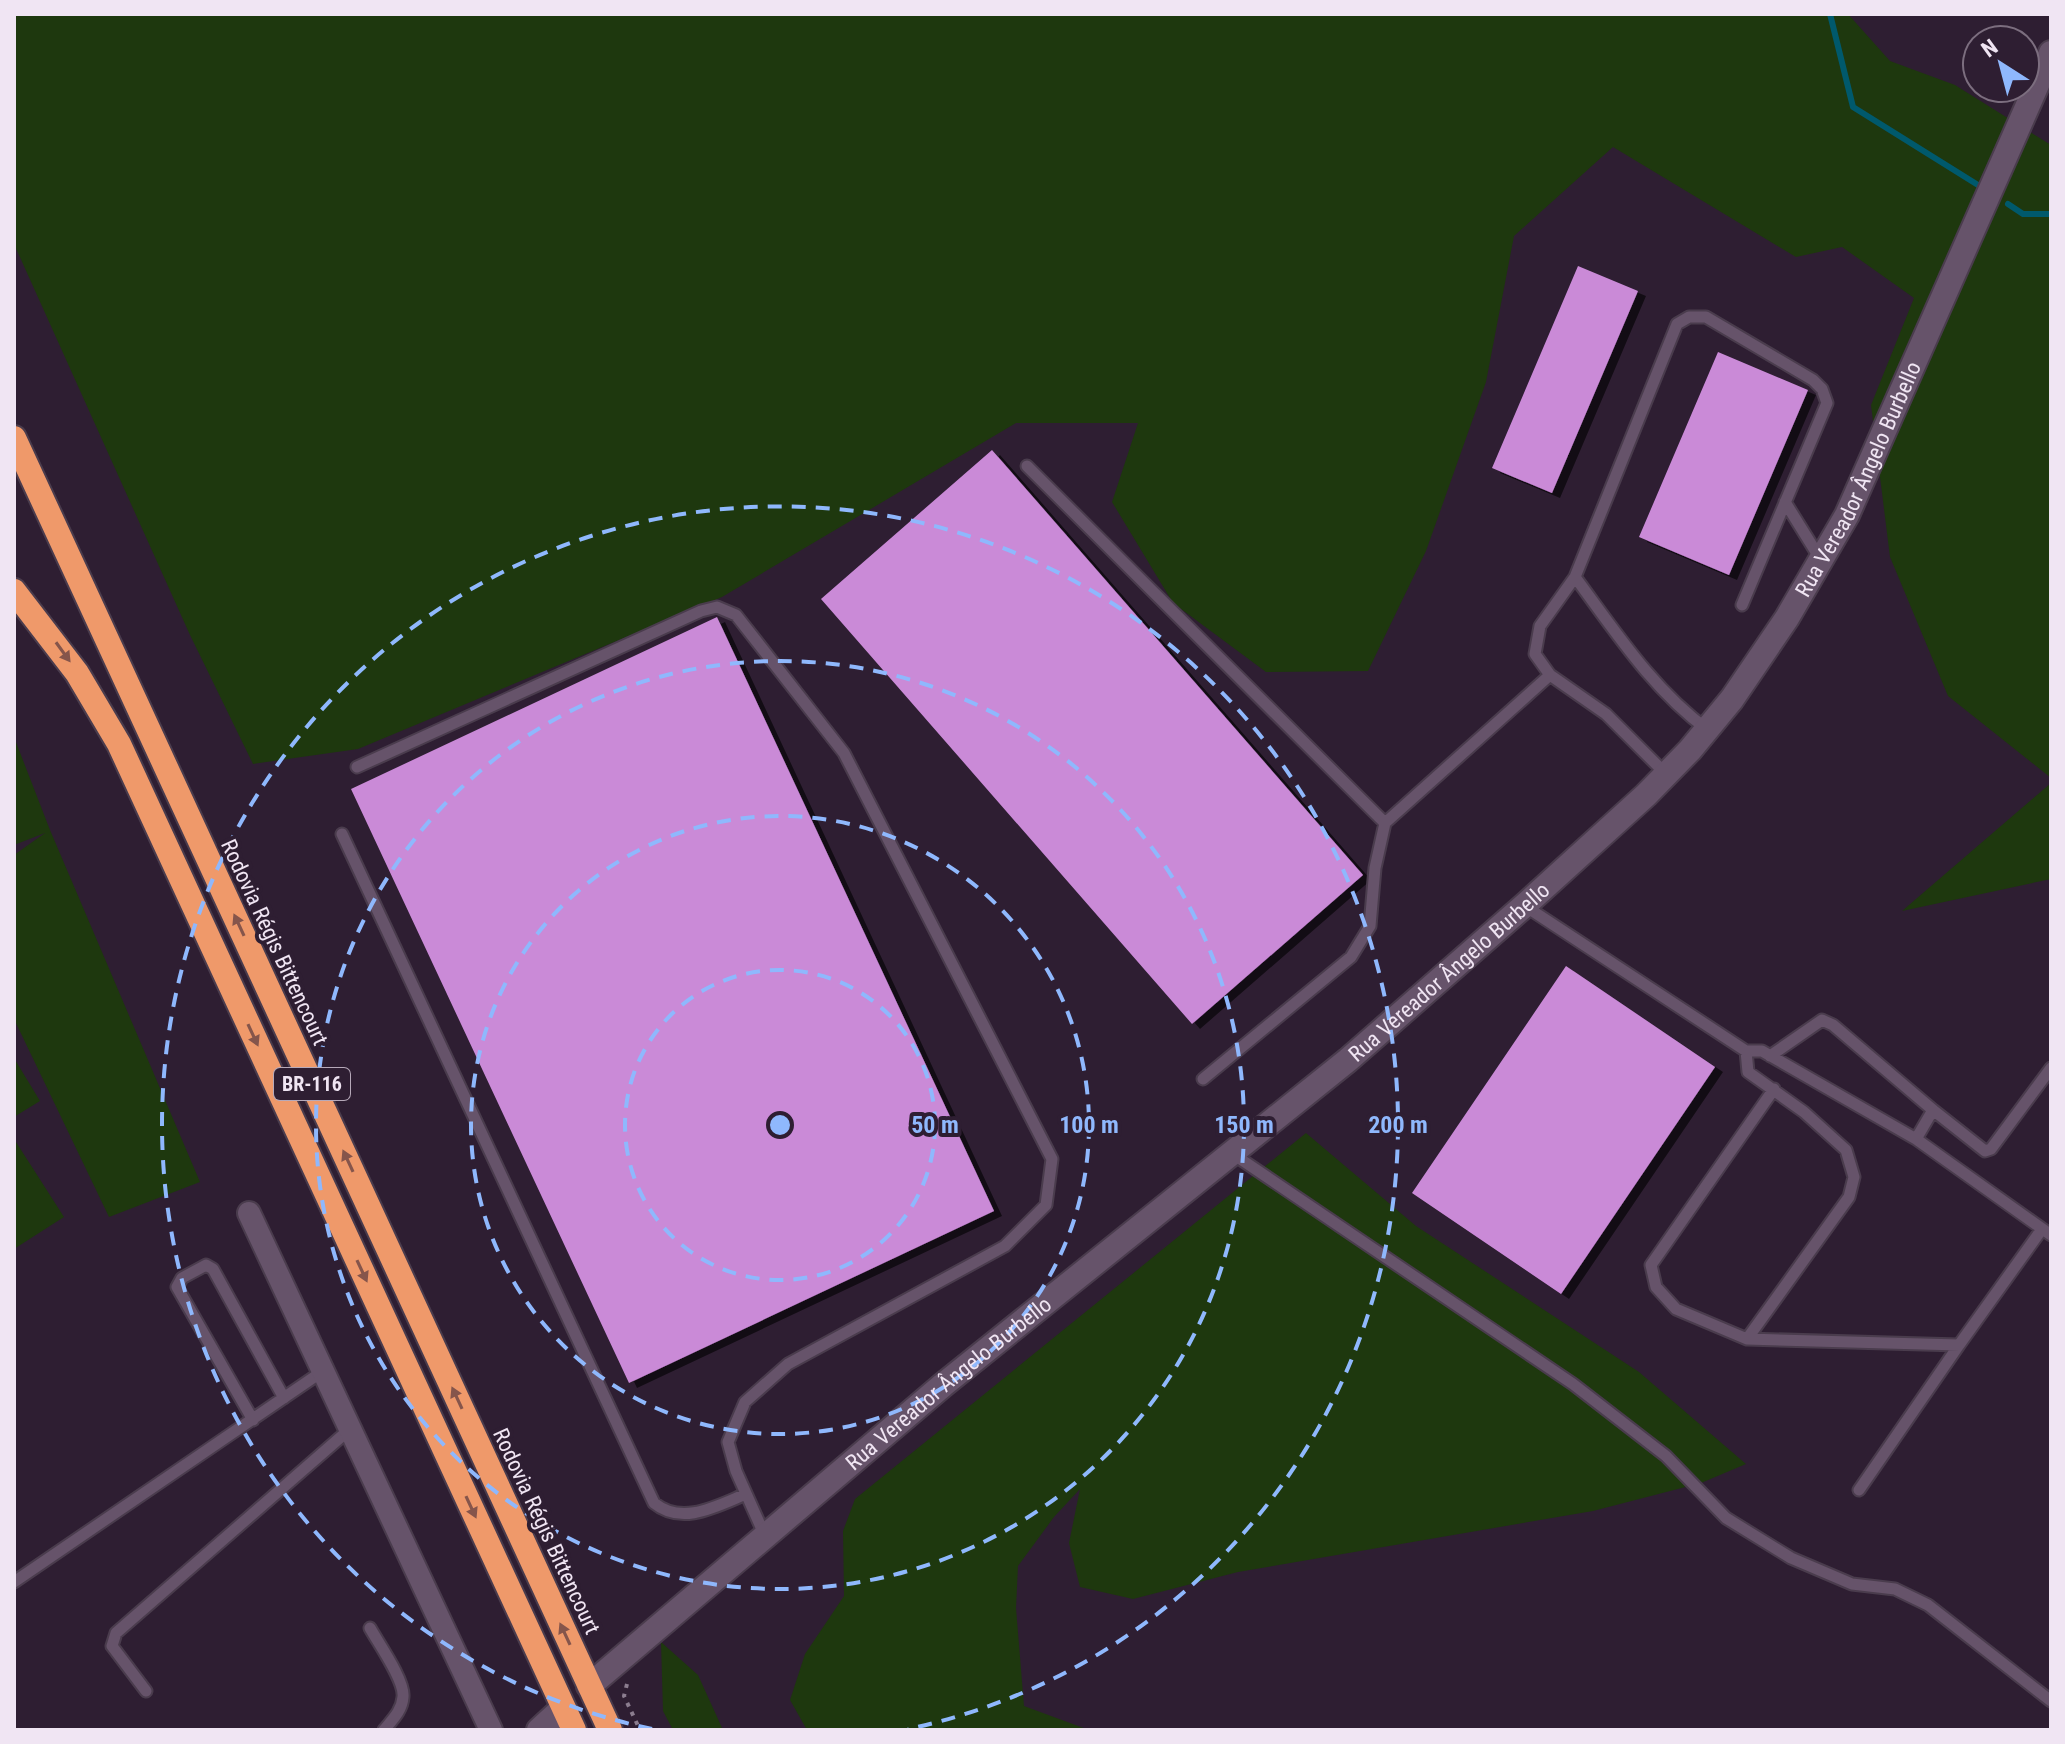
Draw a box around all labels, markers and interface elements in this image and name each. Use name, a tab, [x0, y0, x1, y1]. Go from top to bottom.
north arrow	[1961, 24, 2041, 104]
text: N	[1977, 34, 2002, 62]
street label: Rua Vereador Ângelo Burbello	[1790, 358, 1926, 601]
one-way arrow	[55, 642, 70, 663]
street label: Rodovia Régis Bittencourt	[216, 835, 333, 1049]
street label: Rua Vereador Ângelo Burbello	[1344, 877, 1555, 1067]
one-way arrow	[232, 914, 246, 937]
one-way arrow	[247, 1023, 260, 1046]
road number: BR-116	[274, 1068, 350, 1100]
centre of rings	[766, 1111, 794, 1139]
text: 50 m	[911, 1111, 959, 1139]
text: 100 m	[1059, 1111, 1119, 1139]
text: 150 m	[1214, 1111, 1274, 1139]
text: 200 m	[1368, 1111, 1428, 1139]
one-way arrow	[341, 1150, 355, 1173]
one-way arrow	[355, 1259, 369, 1283]
street label: Rua Vereador Ângelo Burbello	[841, 1291, 1056, 1475]
one-way arrow	[450, 1386, 463, 1409]
street label: Rodovia Régis Bittencourt	[488, 1424, 605, 1638]
one-way arrow	[464, 1495, 478, 1519]
one-way arrow	[559, 1622, 572, 1645]

